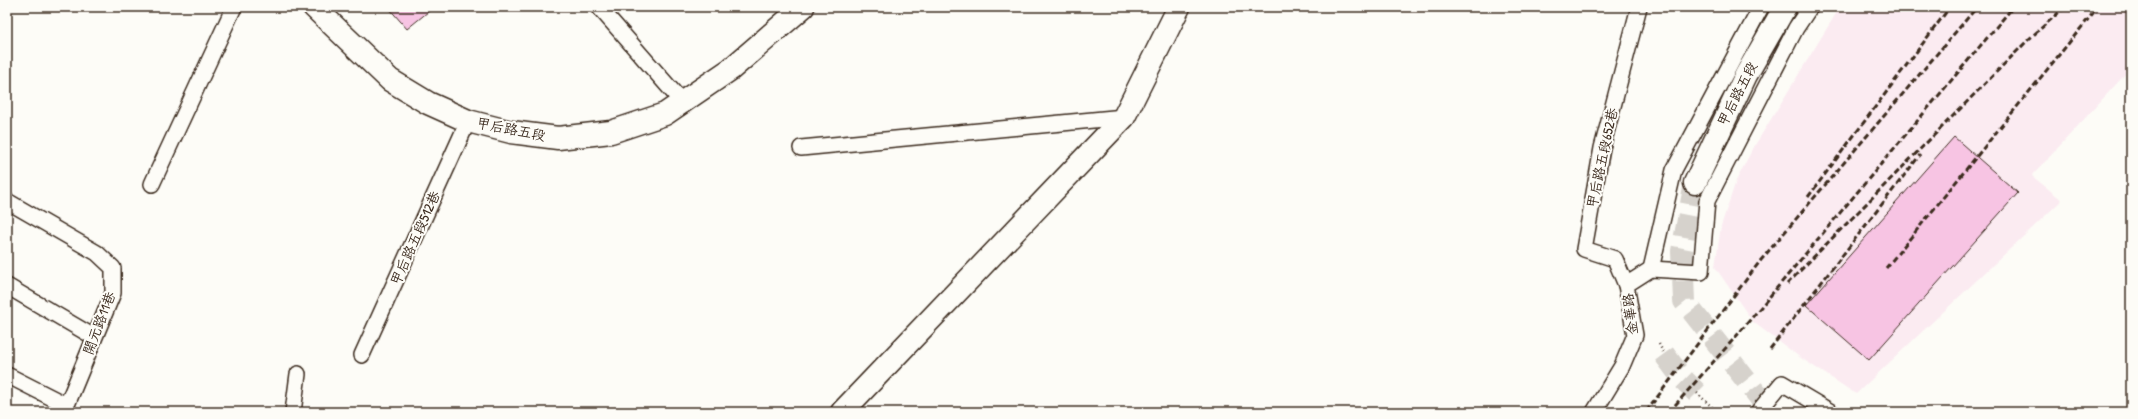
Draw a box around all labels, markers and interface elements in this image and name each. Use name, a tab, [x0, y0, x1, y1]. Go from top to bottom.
street label: 甲后路五段	[1712, 58, 1761, 129]
street label: 甲后路五段652巷	[1582, 105, 1622, 210]
street label: 甲后路五段	[475, 113, 547, 145]
street label: 甲后路五段512巷	[385, 187, 444, 288]
street label: 開元路11巷	[78, 288, 120, 357]
street label: 金華路	[1618, 292, 1641, 336]

